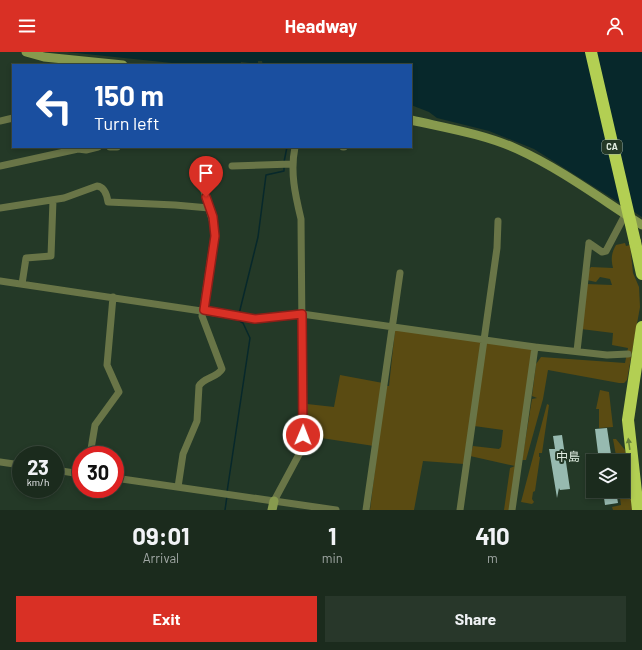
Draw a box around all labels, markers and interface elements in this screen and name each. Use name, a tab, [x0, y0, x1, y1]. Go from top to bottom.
icon: menu	[16, 15, 38, 37]
text: Headway	[285, 15, 357, 37]
icon: person	[604, 15, 626, 37]
text: 150 m	[94, 78, 164, 112]
icon: left	[28, 80, 80, 132]
text: Turn left	[94, 112, 160, 134]
road number: CA	[602, 140, 622, 154]
pin	[189, 156, 223, 197]
icon: arrive	[195, 162, 217, 184]
position arrow	[282, 414, 324, 456]
one-way arrow	[626, 438, 632, 450]
speed limit sign: 30	[72, 446, 124, 498]
district label: 中島	[556, 449, 580, 463]
map controls	[586, 454, 630, 498]
button: layers	[586, 454, 630, 498]
text: 23	[27, 455, 49, 479]
text: km/h	[27, 476, 49, 488]
text: 09:01	[132, 521, 189, 550]
text: 1	[328, 521, 337, 550]
text: 410	[475, 521, 510, 550]
text: Arrival	[143, 550, 179, 566]
text: min	[322, 550, 343, 566]
text: m	[487, 550, 498, 566]
button: Exit	[16, 596, 317, 642]
button: Share	[325, 596, 626, 642]

